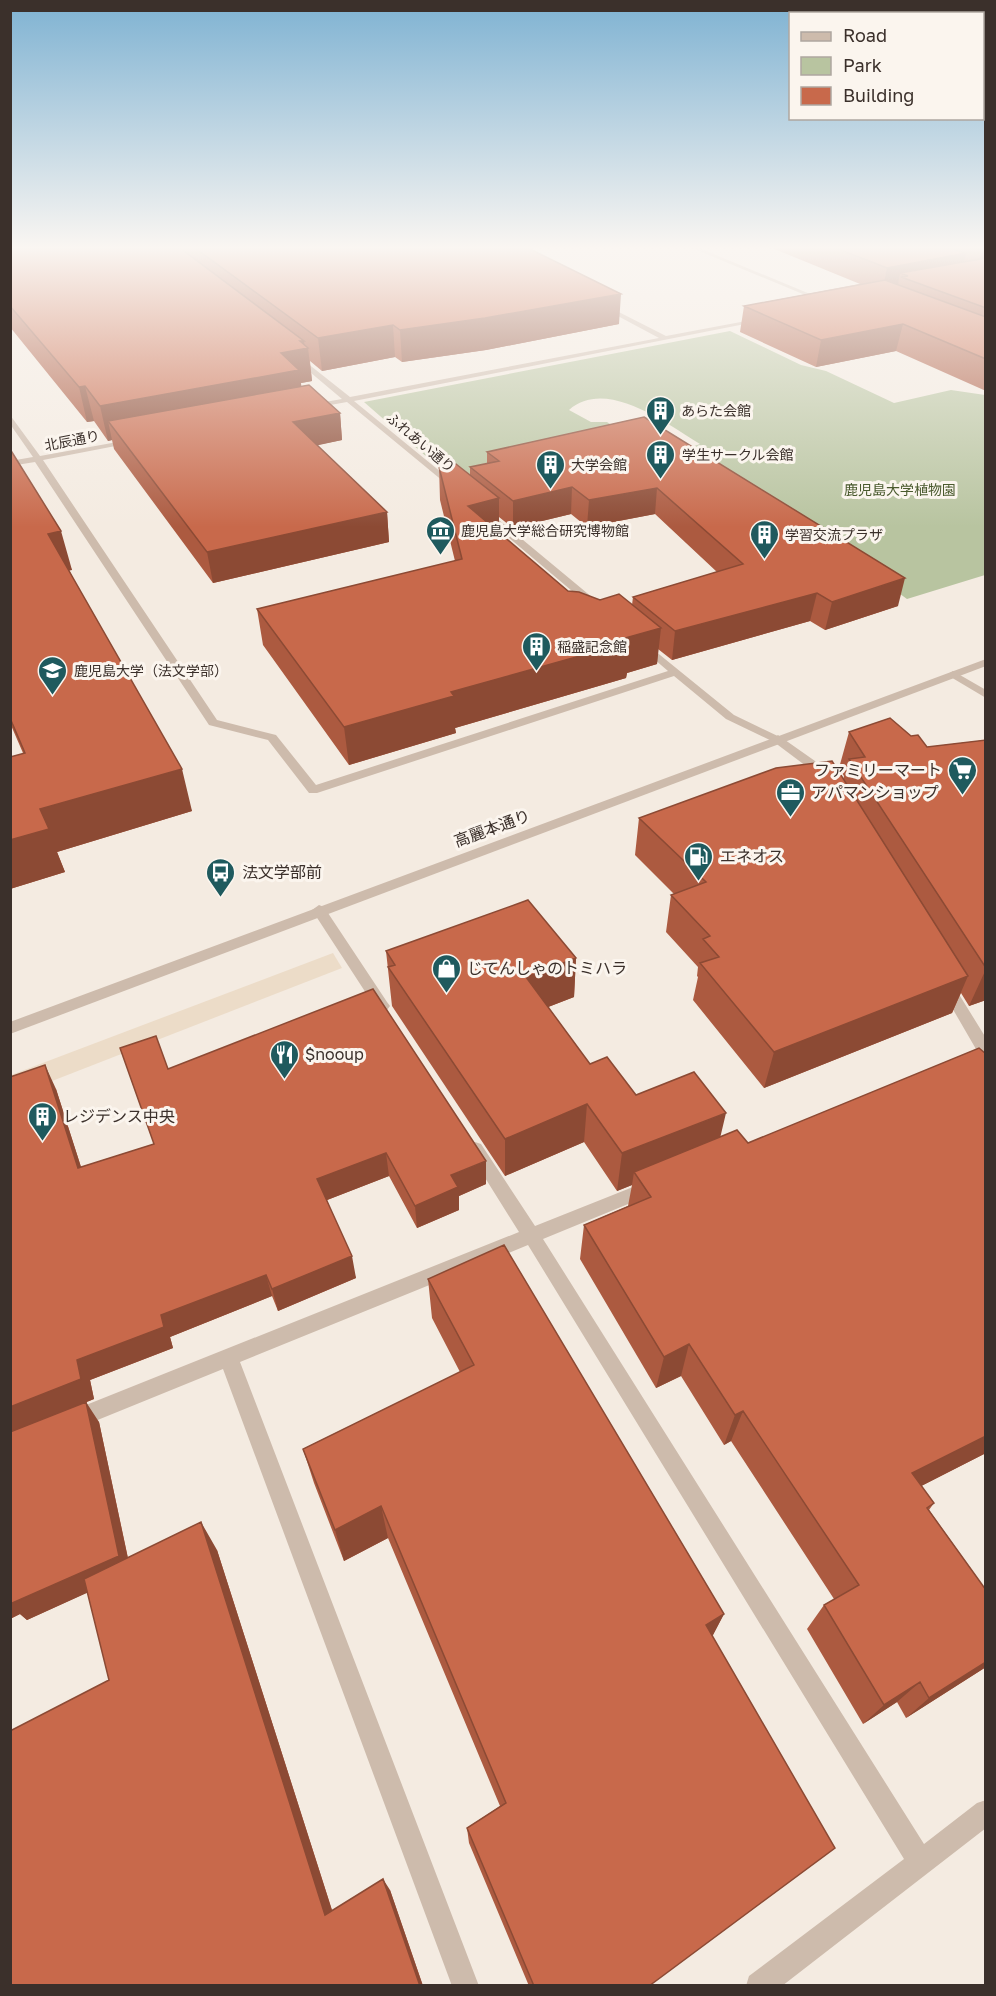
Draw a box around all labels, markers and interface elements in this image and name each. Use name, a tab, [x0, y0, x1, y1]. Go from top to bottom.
legend	[789, 12, 984, 120]
text: Road	[843, 24, 887, 46]
text: Park	[843, 54, 882, 76]
text: Building	[843, 84, 914, 106]
building icon: あらた会館	[644, 394, 676, 436]
place label: あらた会館	[681, 402, 751, 419]
street label: ふれあい通り	[383, 408, 459, 476]
street label: 北辰通り	[43, 426, 101, 454]
building icon: 学生サークル会館	[645, 438, 677, 480]
place label: 学生サークル会館	[682, 446, 794, 463]
building icon: 大学会館	[534, 448, 566, 490]
place label: 大学会館	[571, 456, 627, 473]
park label: 鹿児島大学植物園	[844, 481, 956, 498]
museum icon: 鹿児島大学総合研究博物館	[424, 514, 456, 556]
building icon: 学習交流プラザ	[748, 518, 780, 560]
place label: 鹿児島大学総合研究博物館	[461, 522, 629, 539]
place label: 学習交流プラザ	[785, 526, 883, 543]
building icon: 稲盛記念館	[520, 630, 552, 672]
place label: 稲盛記念館	[557, 638, 627, 655]
school or university icon: 鹿児島大学（法文学部）	[37, 654, 69, 696]
place label: 鹿児島大学（法文学部）	[74, 662, 228, 679]
supermarket icon: ファミリーマート	[947, 754, 979, 796]
place label: ファミリーマート	[814, 760, 942, 780]
office icon: アパマンショップ	[774, 776, 806, 818]
place label: アパマンショップ	[811, 782, 939, 802]
street label: 高麗本通り	[451, 805, 533, 851]
fuel station icon: エネオス	[683, 840, 715, 882]
place label: エネオス	[720, 846, 784, 866]
bus stop icon: 法文学部前	[205, 856, 237, 898]
place label: 法文学部前	[242, 862, 322, 882]
shop icon: じてんしゃのトミハラ	[430, 952, 462, 994]
place label: じてんしゃのトミハラ	[467, 958, 627, 978]
restaurant icon: $nooup	[268, 1038, 300, 1080]
place label: $nooup	[305, 1044, 364, 1064]
building icon: レジデンス中央	[26, 1100, 58, 1142]
place label: レジデンス中央	[63, 1106, 175, 1126]

